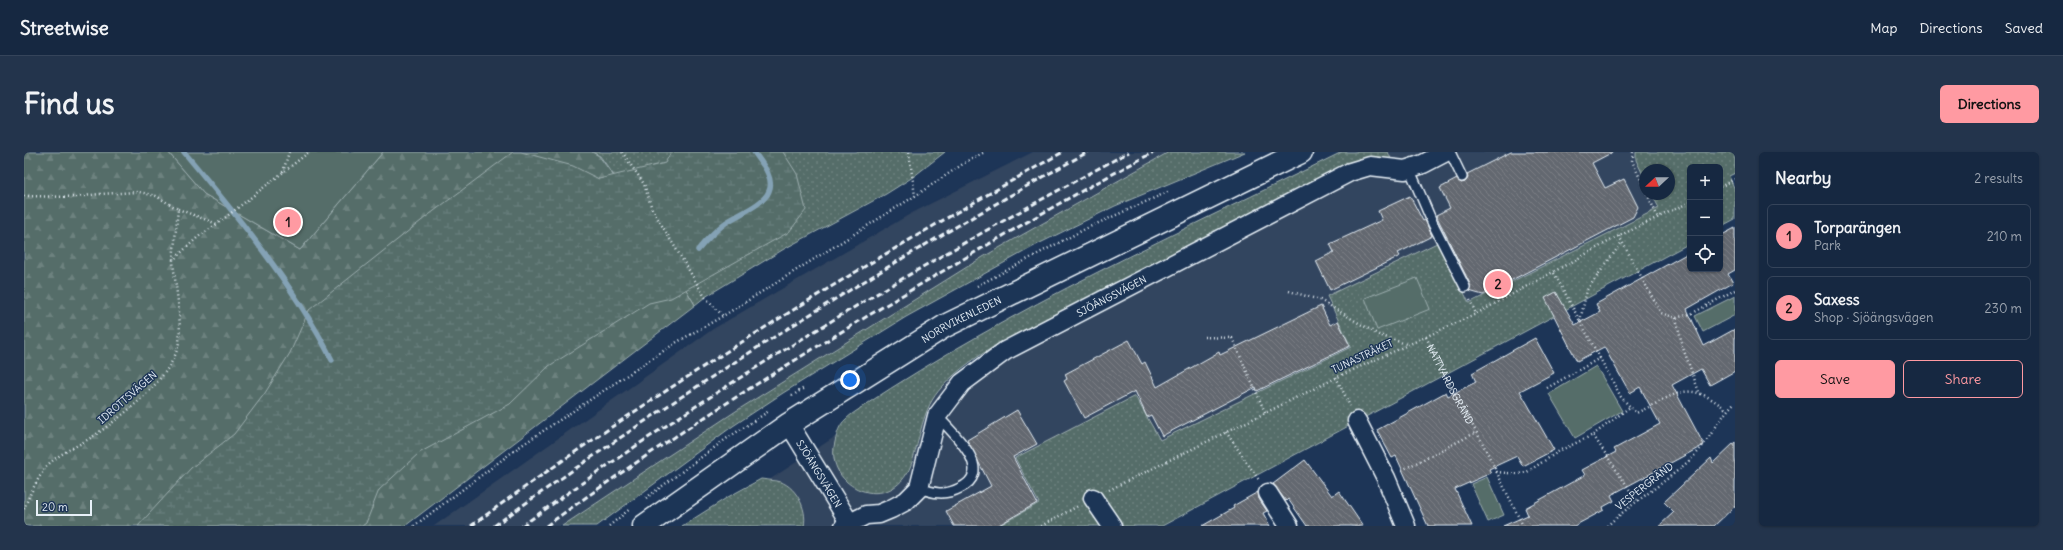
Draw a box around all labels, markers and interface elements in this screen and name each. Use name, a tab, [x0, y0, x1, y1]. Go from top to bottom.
text: Streetwise	[20, 16, 109, 40]
text: Map	[1870, 19, 1897, 37]
text: Directions	[1919, 19, 1983, 37]
text: Saved	[2005, 19, 2043, 37]
button: Directions	[1940, 85, 2039, 123]
text: Find us	[24, 86, 115, 122]
north arrow	[1639, 164, 1675, 200]
map controls	[1687, 164, 1723, 272]
button: +	[1687, 164, 1723, 200]
text: Nearby	[1775, 167, 1831, 189]
text: 2 results	[1974, 170, 2023, 187]
button: −	[1687, 200, 1723, 236]
pin: 1	[275, 207, 301, 237]
text: Torparängen	[1814, 218, 1901, 237]
text: 1	[1786, 228, 1792, 245]
text: 210 m	[1987, 228, 2022, 245]
button: locate	[1687, 236, 1723, 272]
text: Park	[1814, 237, 1841, 254]
pin: 2	[1485, 269, 1511, 299]
street label: SJÖÄNGSVÄGEN	[1074, 273, 1149, 320]
text: Saxess	[1814, 290, 1860, 309]
street label: NORRVIKENLEDEN	[919, 294, 1003, 346]
text: 2	[1785, 300, 1793, 317]
text: 230 m	[1984, 300, 2022, 317]
text: Shop · Sjöängsvägen	[1814, 309, 1933, 326]
street label: TUNASTRÅKET	[1329, 337, 1395, 376]
street label: NATTVARDSGRÄND	[1424, 342, 1477, 427]
button: Save	[1775, 360, 1895, 398]
button: Share	[1903, 360, 2023, 398]
street label: IDROTTSVÄGEN	[95, 368, 159, 426]
your location	[840, 370, 860, 390]
street label: SJÖÄNGSVÄGEN	[793, 437, 845, 510]
street label: VESPERGRÄND	[1613, 460, 1676, 513]
scale bar	[36, 498, 92, 517]
text: 20 m	[42, 500, 68, 514]

